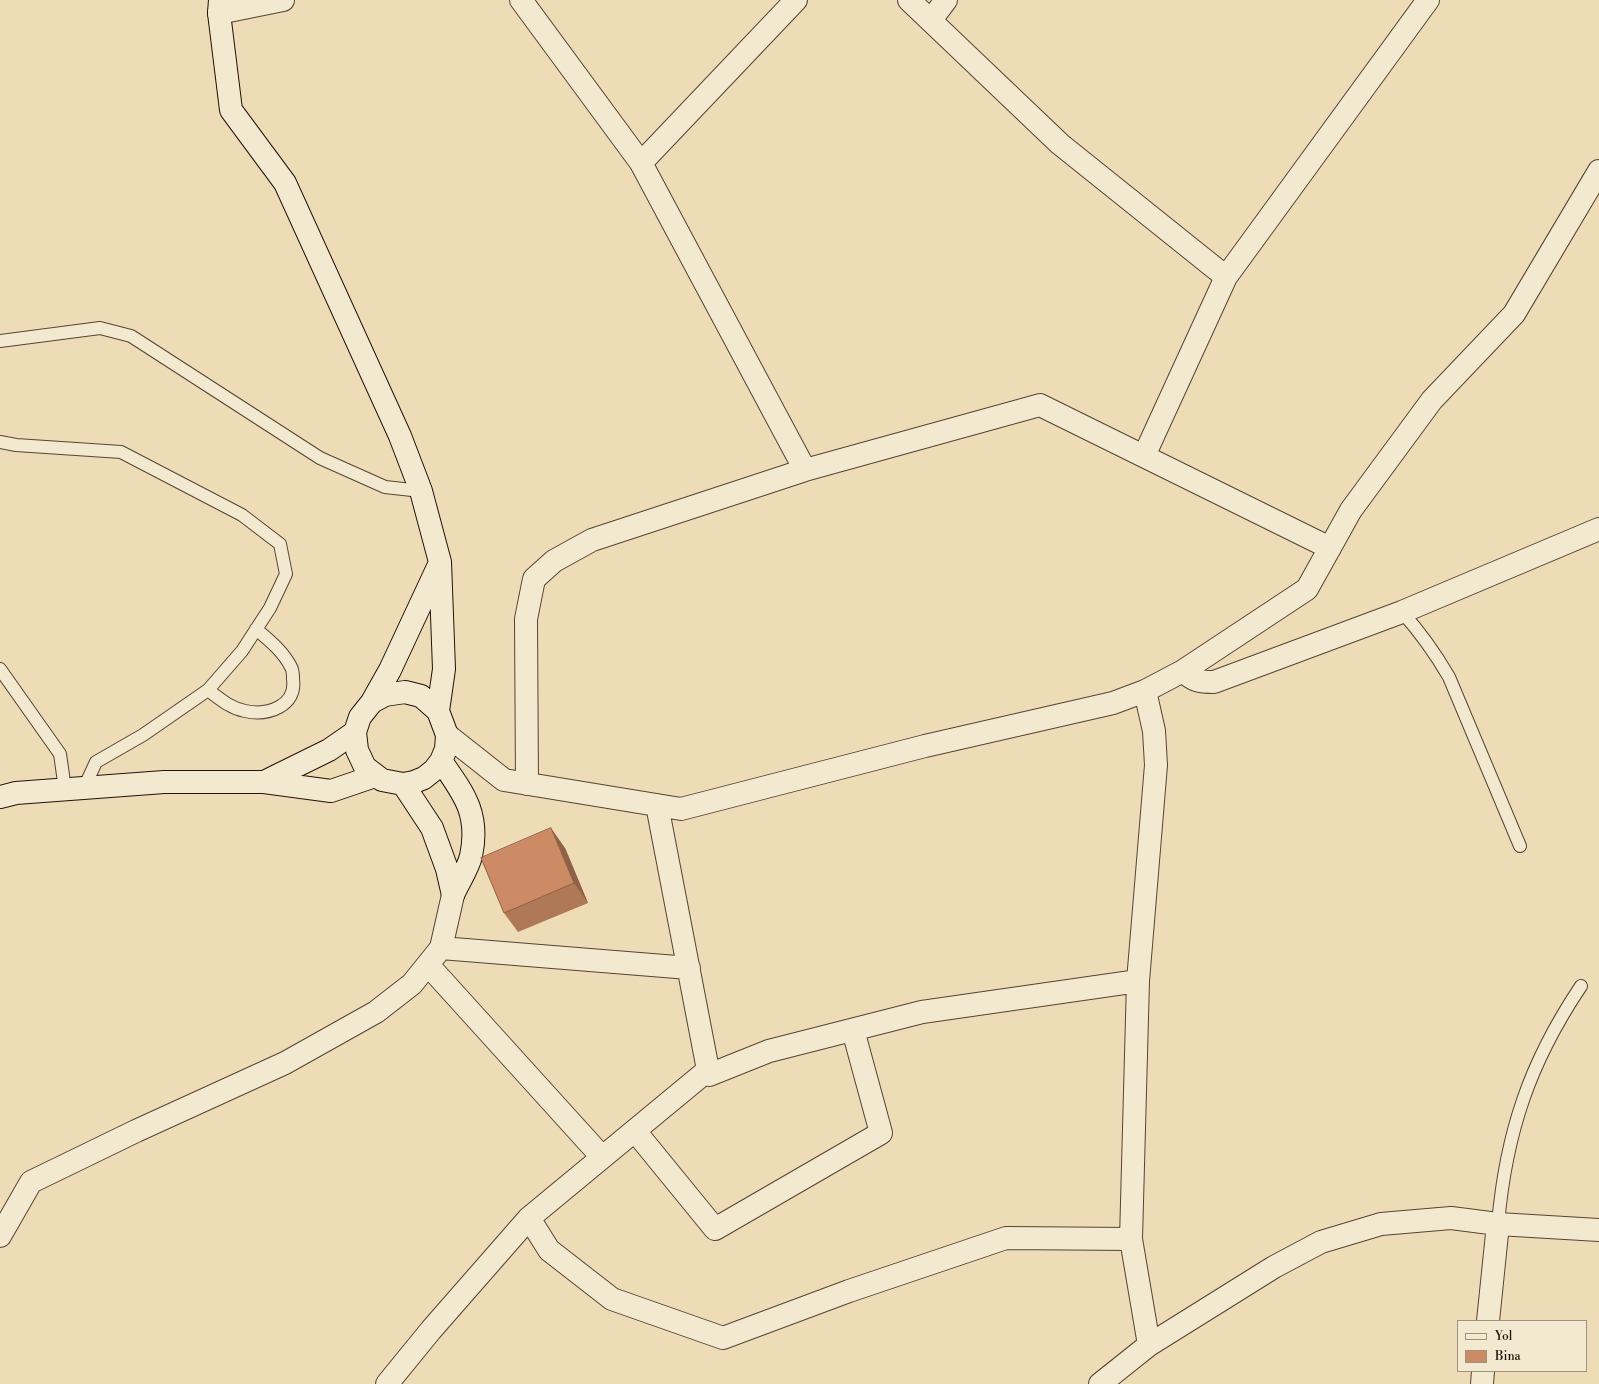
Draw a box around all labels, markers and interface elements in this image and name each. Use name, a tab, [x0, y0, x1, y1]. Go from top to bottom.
legend	[1457, 1320, 1587, 1372]
text: Yol	[1495, 1329, 1512, 1344]
text: Bina	[1495, 1349, 1521, 1364]

